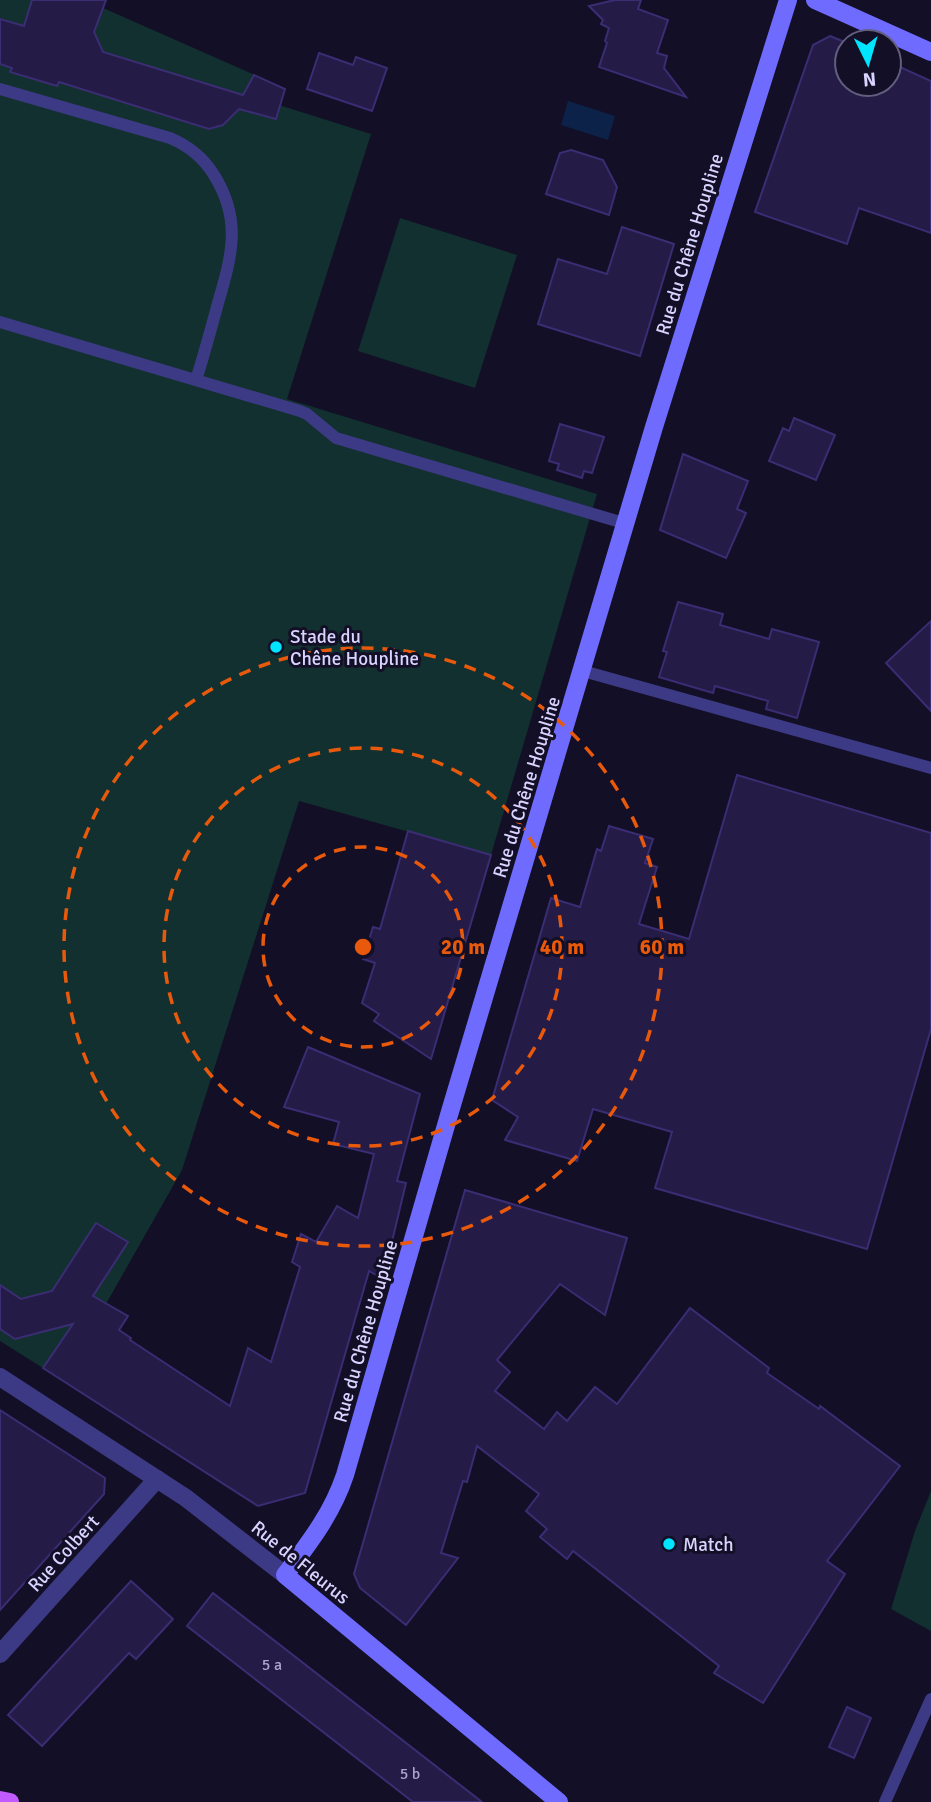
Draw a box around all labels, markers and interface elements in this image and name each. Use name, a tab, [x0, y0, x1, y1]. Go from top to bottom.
north arrow	[833, 28, 903, 98]
text: N	[862, 66, 877, 91]
street label: Rue du Chêne Houpline	[651, 151, 729, 338]
place label: Stade du Chêne Houpline	[290, 625, 419, 671]
marker: Stade du Chêne Houpline	[268, 639, 284, 655]
street label: Rue du Chêne Houpline	[488, 694, 566, 881]
text: 20 m	[441, 934, 485, 960]
text: 40 m	[540, 934, 584, 960]
text: 60 m	[640, 934, 684, 960]
centre of rings	[351, 935, 375, 959]
street label: Rue du Chêne Houpline	[328, 1237, 404, 1425]
street label: Rue Colbert	[23, 1510, 105, 1597]
street label: Rue de Fleurus	[246, 1516, 354, 1610]
place label: Match	[683, 1533, 734, 1557]
marker: Match	[661, 1536, 677, 1552]
house number: 5 a	[262, 1655, 282, 1675]
house number: 5 b	[400, 1764, 420, 1784]

